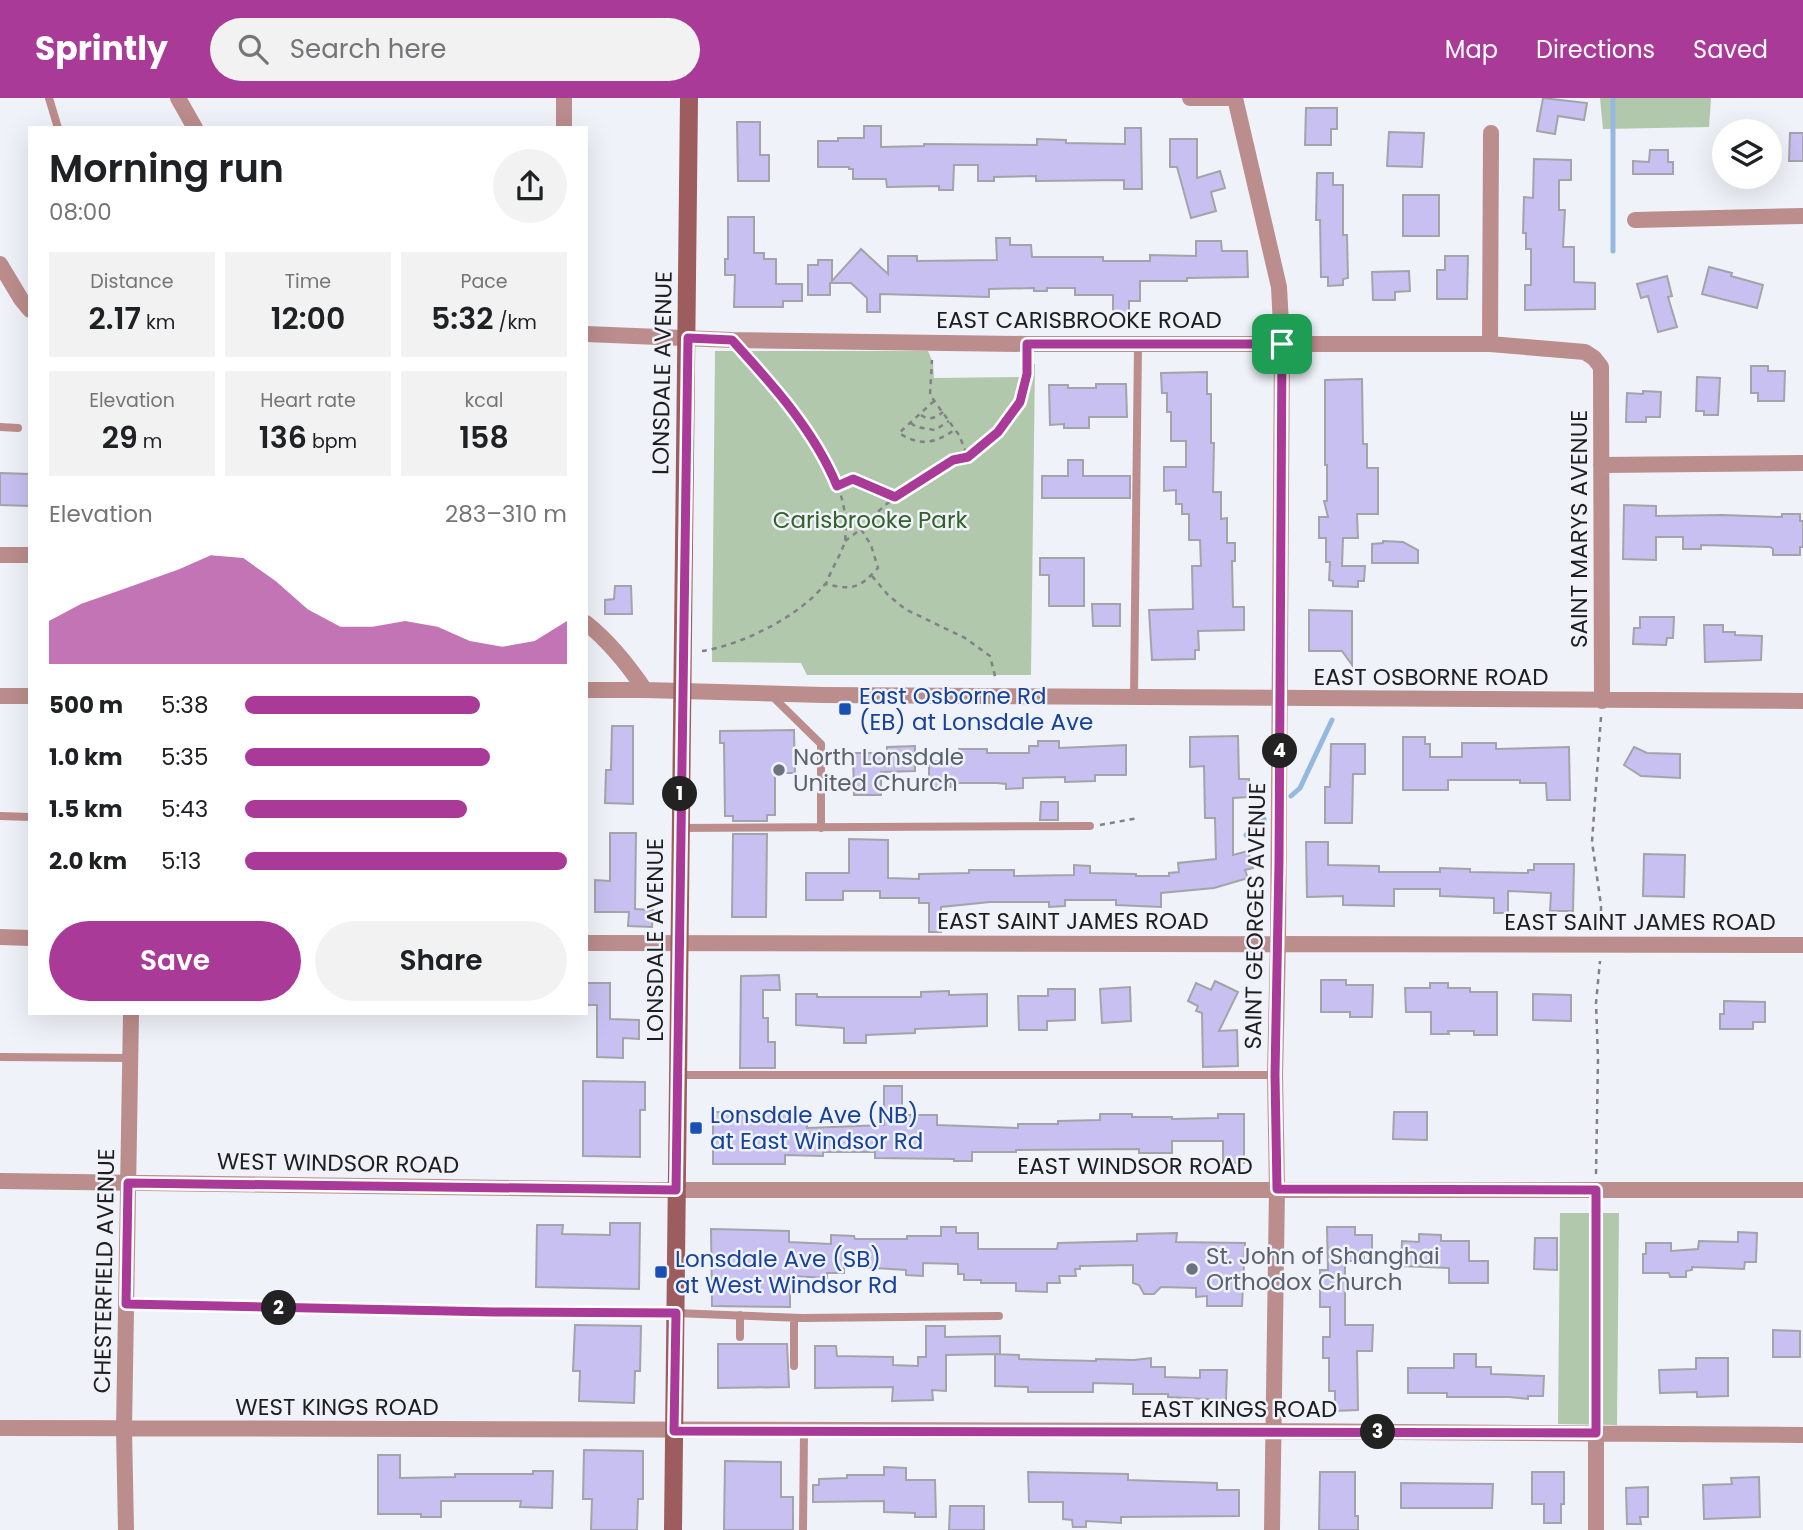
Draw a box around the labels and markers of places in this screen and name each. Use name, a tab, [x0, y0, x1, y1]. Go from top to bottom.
pin	[1252, 314, 1312, 374]
place label: East Osborne Rd (EB) at Lonsdale Ave	[859, 680, 1093, 738]
marker: East Osborne Rd (EB) at Lonsdale Ave	[837, 701, 853, 717]
pin: 4	[1262, 734, 1298, 768]
place label: North Lonsdale United Church	[793, 741, 964, 799]
marker: North Lonsdale United Church	[771, 762, 787, 778]
pin: 1	[662, 776, 698, 812]
place label: Lonsdale Ave (NB) at East Windsor Rd	[710, 1099, 923, 1157]
marker: Lonsdale Ave (NB) at East Windsor Rd	[688, 1120, 704, 1136]
place label: St. John of Shanghai Orthodox Church	[1206, 1240, 1440, 1298]
place label: Lonsdale Ave (SB) at West Windsor Rd	[675, 1243, 898, 1301]
marker: St. John of Shanghai Orthodox Church	[1184, 1261, 1200, 1277]
marker: Lonsdale Ave (SB) at West Windsor Rd	[653, 1264, 669, 1280]
pin: 2	[262, 1290, 296, 1326]
pin: 3	[1360, 1414, 1396, 1450]

